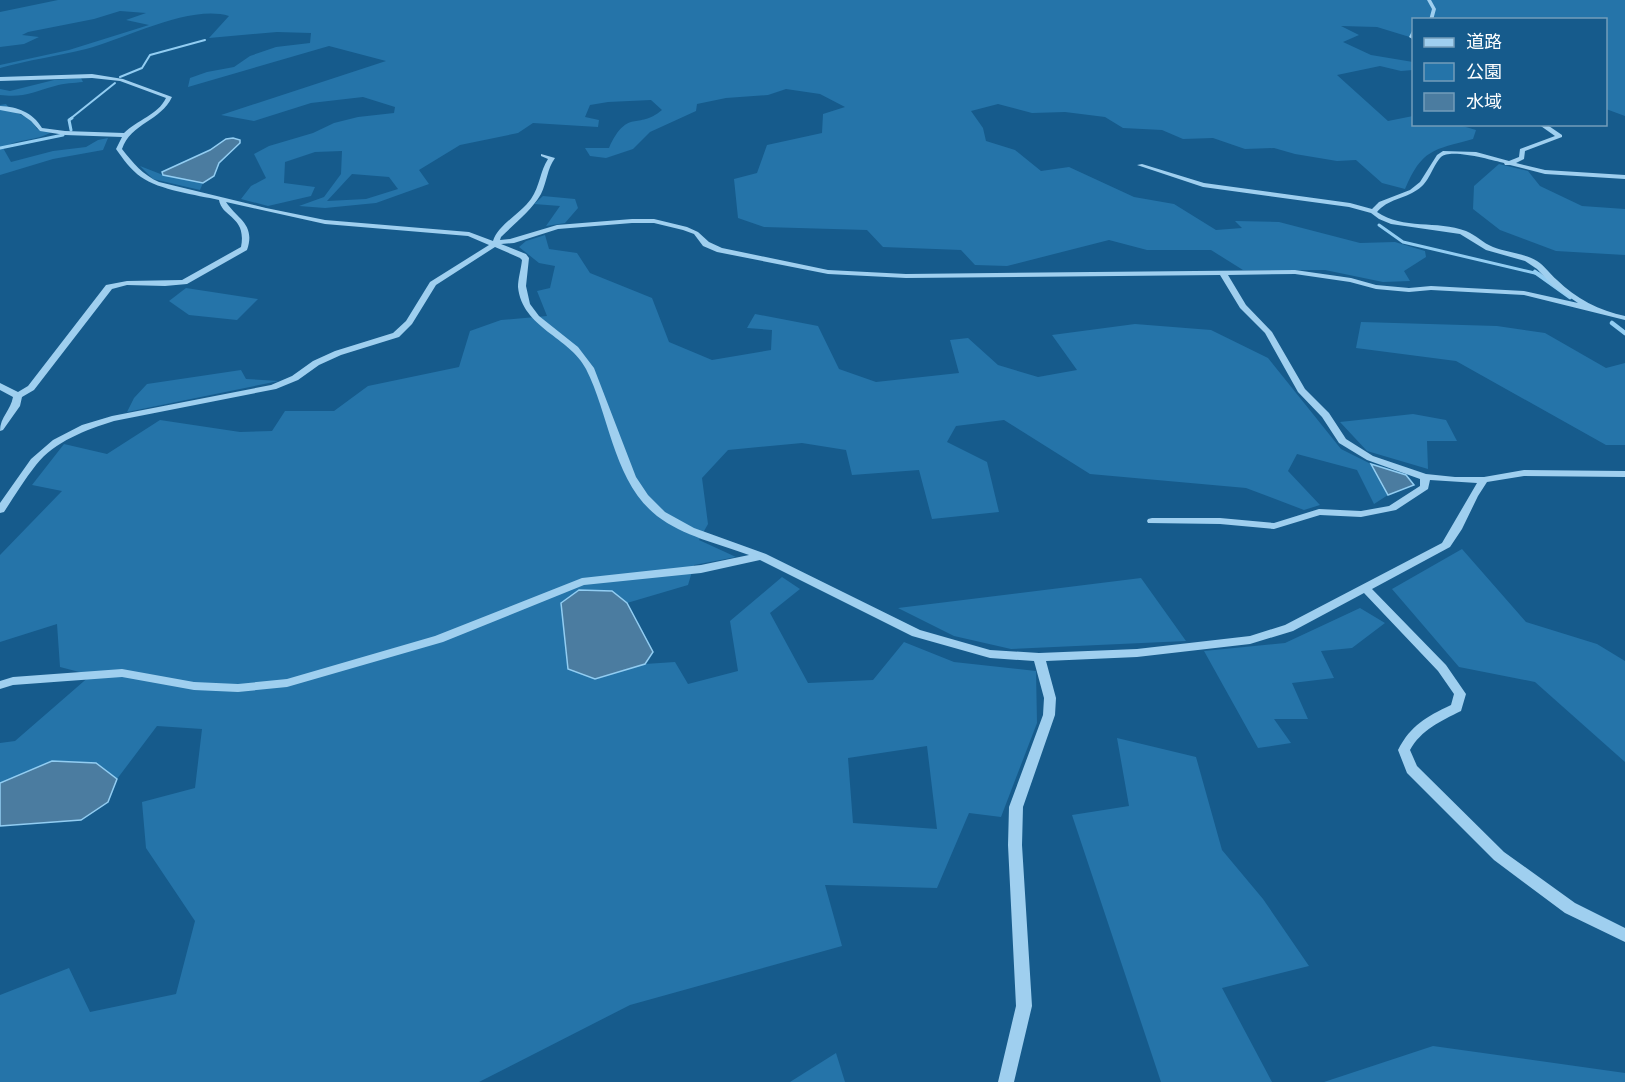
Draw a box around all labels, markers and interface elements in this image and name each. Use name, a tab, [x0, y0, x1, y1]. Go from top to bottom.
legend	[1412, 18, 1607, 126]
text: 道路	[1466, 29, 1502, 53]
text: 公園	[1466, 59, 1502, 83]
text: 水域	[1466, 89, 1502, 113]

